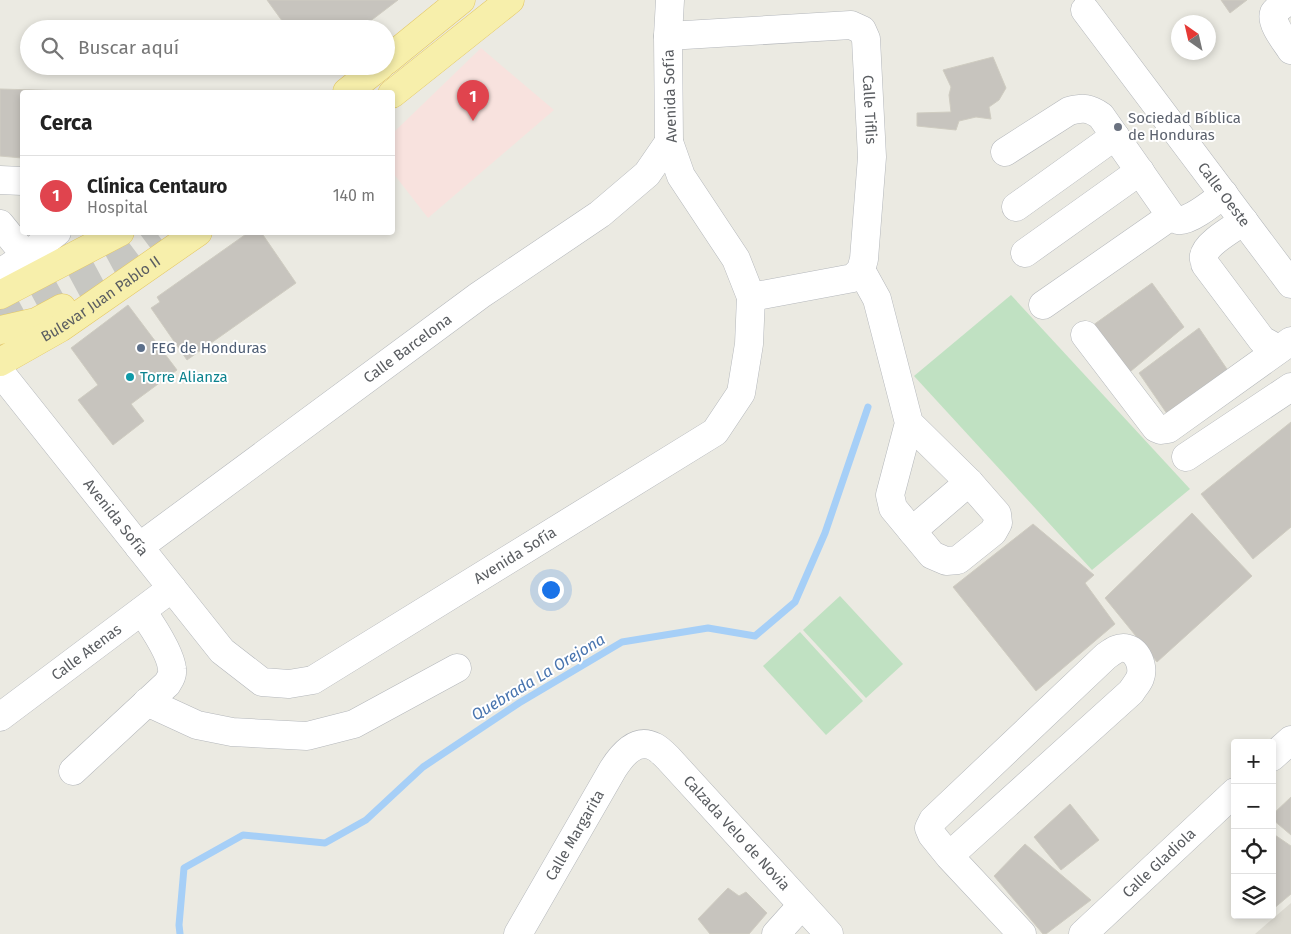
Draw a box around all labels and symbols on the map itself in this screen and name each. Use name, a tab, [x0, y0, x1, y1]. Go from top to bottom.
north arrow	[1171, 15, 1216, 60]
street label: Avenida Sofía	[659, 49, 681, 143]
street label: Calle Tiflis	[859, 75, 880, 145]
pin: 1	[457, 80, 489, 121]
place label: Sociedad Bíblica de Honduras	[1128, 109, 1241, 144]
marker: Sociedad Bíblica de Honduras	[1112, 121, 1124, 133]
street label: Calle Oeste	[1194, 159, 1254, 230]
street label: Bulevar Juan Pablo II	[38, 252, 164, 346]
street label: Calle Barcelona	[360, 310, 455, 387]
place label: FEG de Honduras	[151, 339, 267, 357]
marker: FEG de Honduras	[135, 342, 147, 354]
place label: Torre Alianza	[140, 368, 228, 386]
marker: Torre Alianza	[124, 371, 136, 383]
street label: Avenida Sofía	[80, 475, 152, 560]
street label: Avenida Sofía	[471, 523, 560, 588]
your location	[538, 577, 564, 603]
street label: Calle Atenas	[48, 620, 125, 684]
water label: Quebrada La Orejona	[468, 630, 608, 724]
street label: Calzada Velo de Novia	[680, 772, 794, 894]
street label: Calle Margarita	[542, 787, 608, 884]
street label: Calle Gladiola	[1119, 824, 1199, 902]

